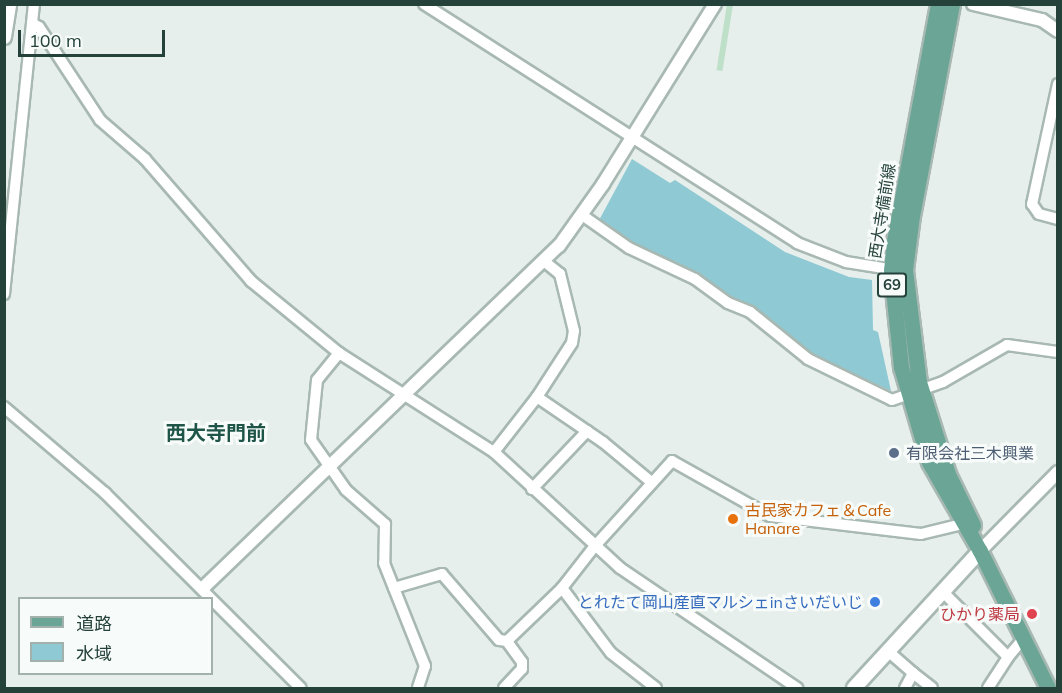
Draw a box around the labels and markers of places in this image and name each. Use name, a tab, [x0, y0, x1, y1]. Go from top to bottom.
place label: 有限会社三木興業	[906, 443, 1034, 463]
marker: 有限会社三木興業	[887, 446, 901, 460]
place label: 古民家カフェ＆Cafe Hanare	[745, 500, 891, 538]
marker: 古民家カフェ＆Cafe Hanare	[726, 512, 740, 526]
place label: とれたて岡山産直マルシェinさいだいじ	[578, 592, 863, 612]
marker: とれたて岡山産直マルシェinさいだいじ	[868, 595, 882, 609]
place label: ひかり薬局	[940, 604, 1020, 624]
marker: ひかり薬局	[1025, 607, 1039, 621]

